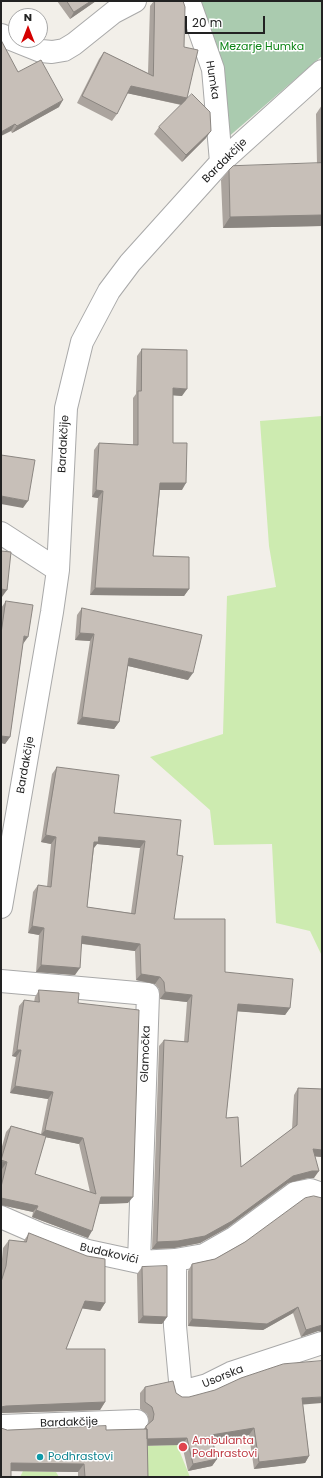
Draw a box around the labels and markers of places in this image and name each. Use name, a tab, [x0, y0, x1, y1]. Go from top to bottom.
place label: Ambulanta Podhrastovi	[192, 1434, 257, 1460]
marker: Ambulanta Podhrastovi	[177, 1441, 189, 1453]
place label: Podhrastovi	[48, 1450, 113, 1464]
marker: Podhrastovi	[35, 1452, 45, 1462]

